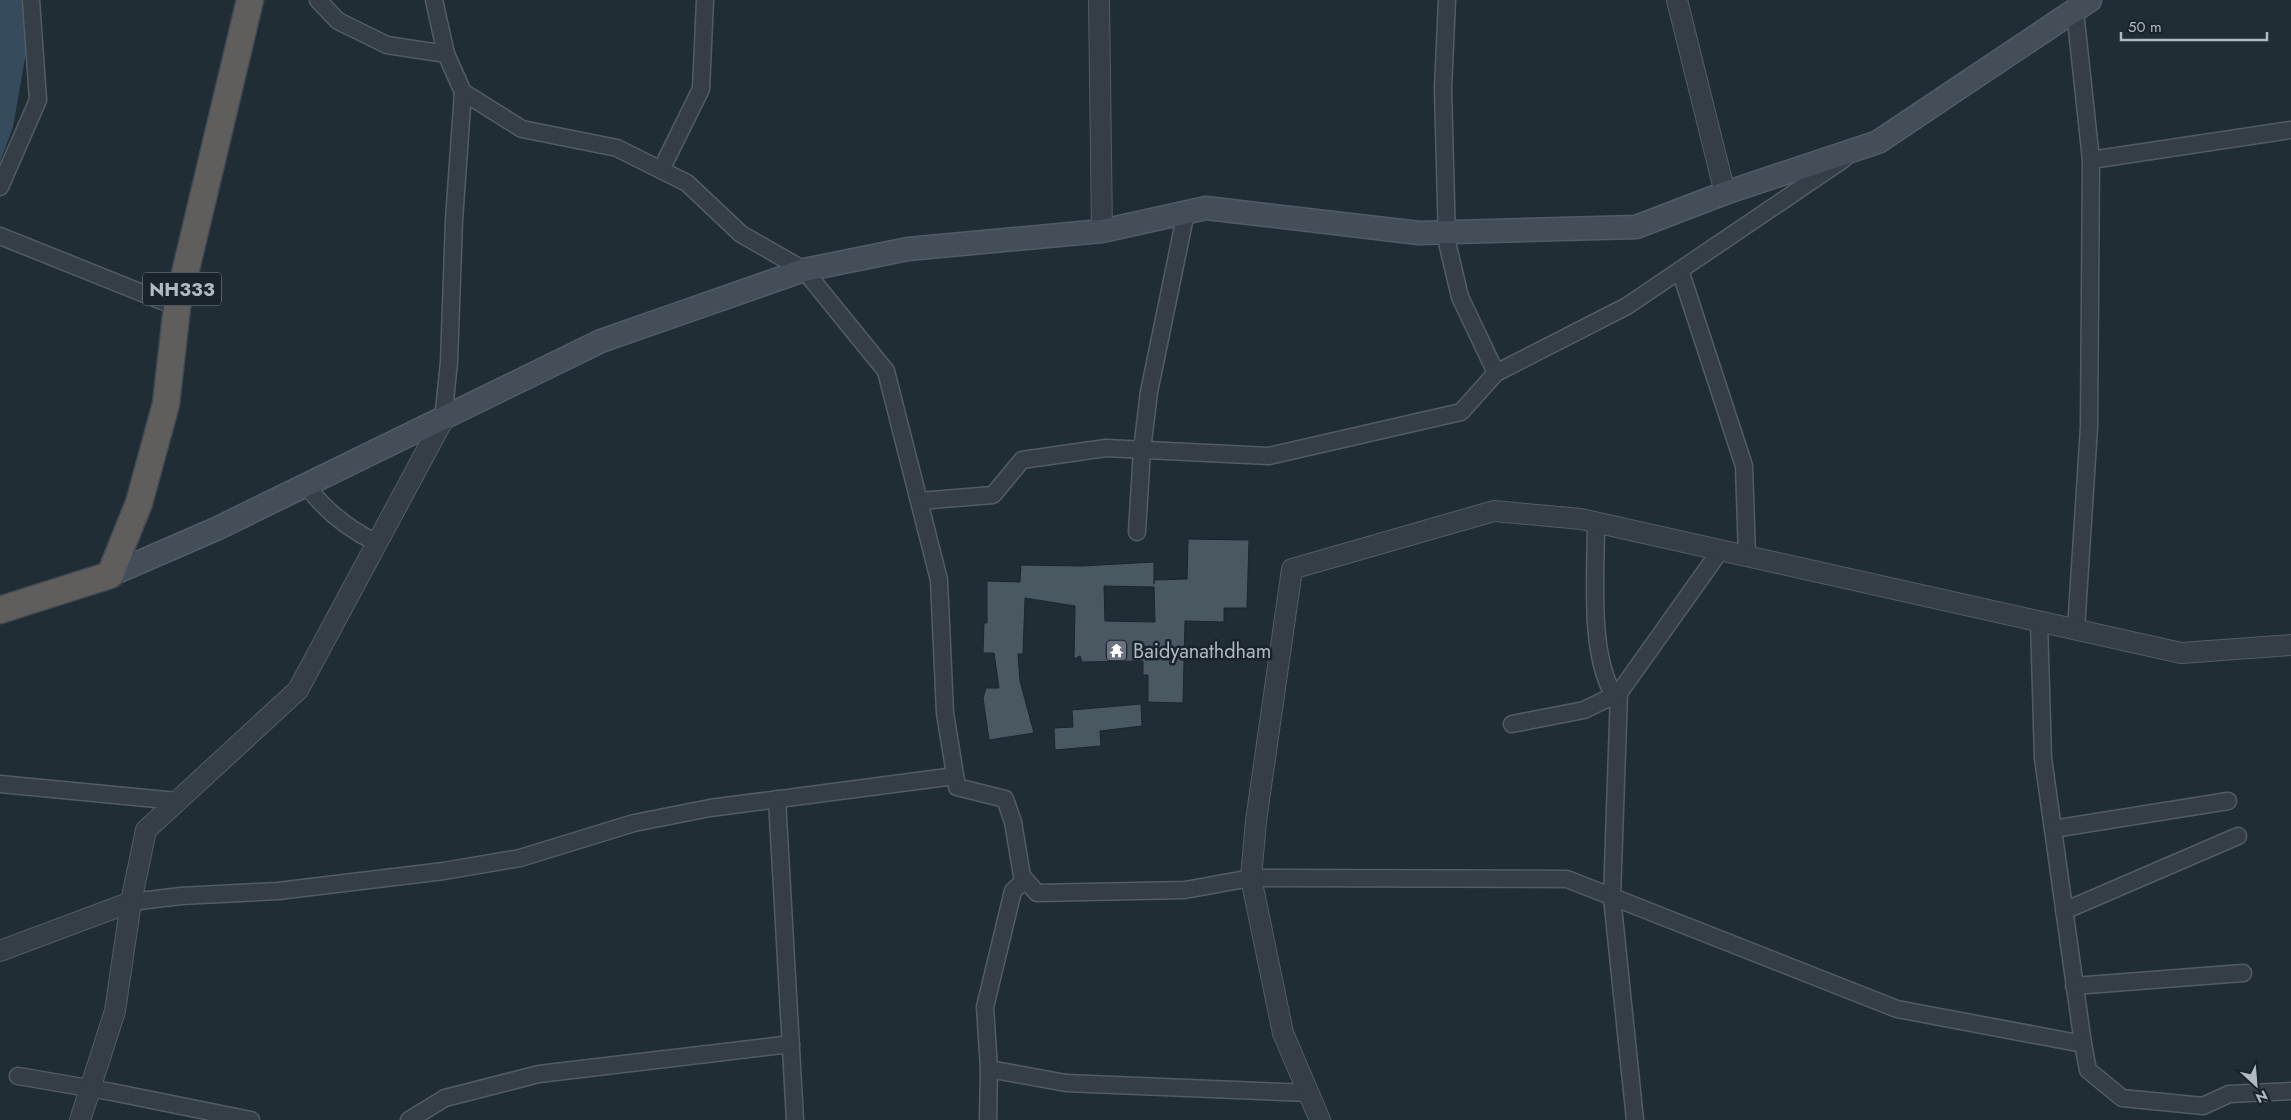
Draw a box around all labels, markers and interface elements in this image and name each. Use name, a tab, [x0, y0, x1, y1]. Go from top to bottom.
scale bar	[2121, 10, 2267, 42]
text: 50 m	[2128, 16, 2162, 38]
road number: NH333	[143, 272, 221, 306]
place label: Baidyanathdham	[1133, 637, 1271, 666]
temple icon: Baidyanathdham	[1105, 639, 1129, 663]
north arrow	[2231, 1060, 2281, 1110]
text: N	[2252, 1085, 2271, 1108]

